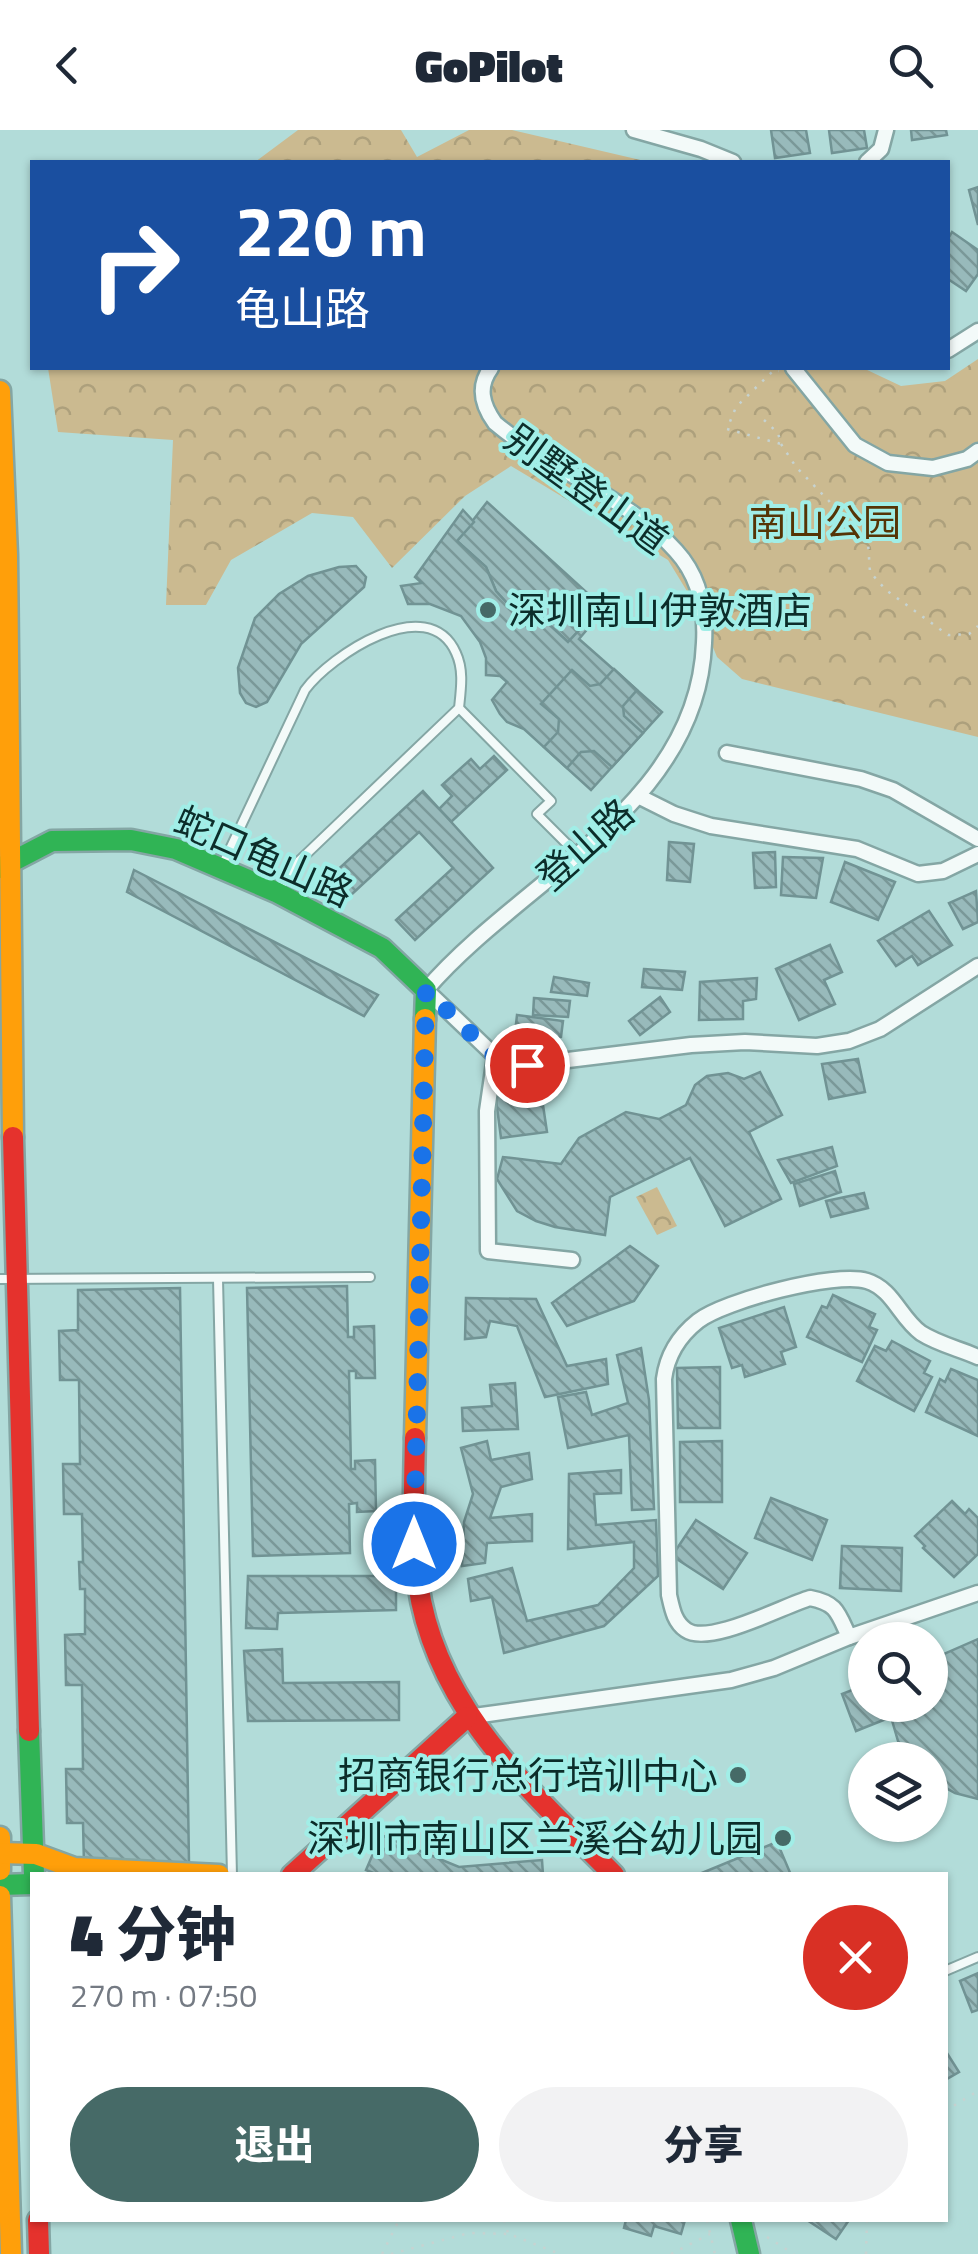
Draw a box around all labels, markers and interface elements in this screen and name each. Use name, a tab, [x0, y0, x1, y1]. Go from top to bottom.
text: GoPilot	[415, 31, 563, 99]
icon: back	[40, 38, 95, 93]
icon: search	[883, 38, 938, 93]
text: 220 m	[235, 177, 427, 283]
icon: right	[70, 200, 200, 330]
text: 龟山路	[235, 274, 370, 342]
street label: 别墅登山道	[493, 410, 681, 568]
park label: 南山公园	[749, 493, 901, 551]
place label: 深圳南山伊敦酒店	[508, 581, 812, 639]
marker: 深圳南山伊敦酒店	[477, 599, 499, 621]
street label: 登山路	[523, 784, 647, 904]
street label: 蛇口龟山路	[165, 791, 363, 921]
pin	[485, 1023, 570, 1108]
icon: arrive	[500, 1038, 555, 1093]
position arrow	[362, 1492, 466, 1596]
map controls	[848, 1622, 948, 1842]
button: search	[848, 1622, 948, 1722]
button: layers	[848, 1742, 948, 1842]
place label: 招商银行总行培训中心	[338, 1746, 718, 1804]
marker: 招商银行总行培训中心	[727, 1764, 749, 1786]
place label: 深圳市南山区兰溪谷幼儿园	[307, 1809, 763, 1867]
marker: 深圳市南山区兰溪谷幼儿园	[772, 1827, 794, 1849]
text: 4 分钟	[70, 1888, 236, 1979]
button: close	[803, 1905, 908, 2010]
text: 270 m · 07:50	[70, 1971, 257, 2019]
button: 退出	[70, 2087, 479, 2202]
button: 分享	[499, 2087, 908, 2202]

